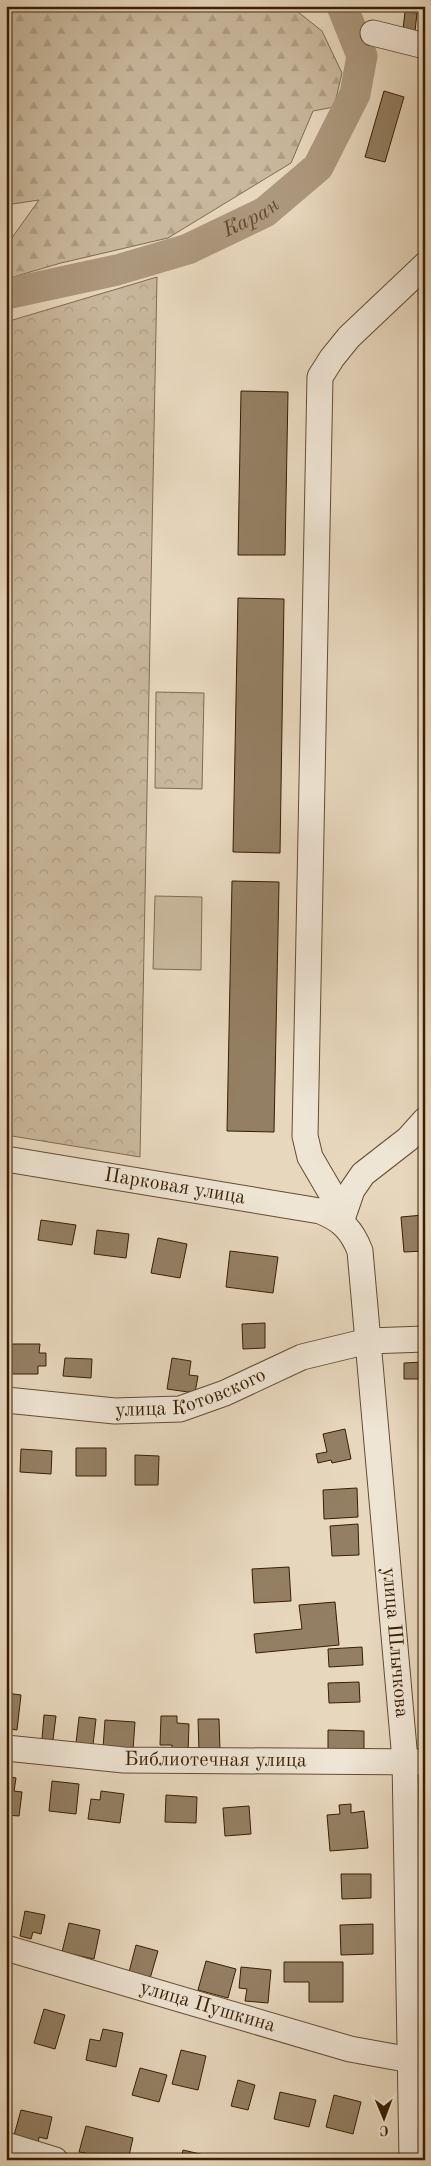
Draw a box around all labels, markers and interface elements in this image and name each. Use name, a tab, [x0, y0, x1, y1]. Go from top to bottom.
water label: Каран	[219, 194, 283, 242]
street label: Парковая улица	[103, 1165, 247, 1208]
street label: улица Котовского	[115, 1365, 269, 1421]
street label: улица Шлычкова	[378, 1567, 411, 1719]
street label: Библиотечная улица	[124, 1750, 307, 1771]
street label: улица Пушкина	[137, 1978, 278, 2037]
north arrow	[358, 2094, 408, 2144]
text: С	[379, 2123, 389, 2137]

